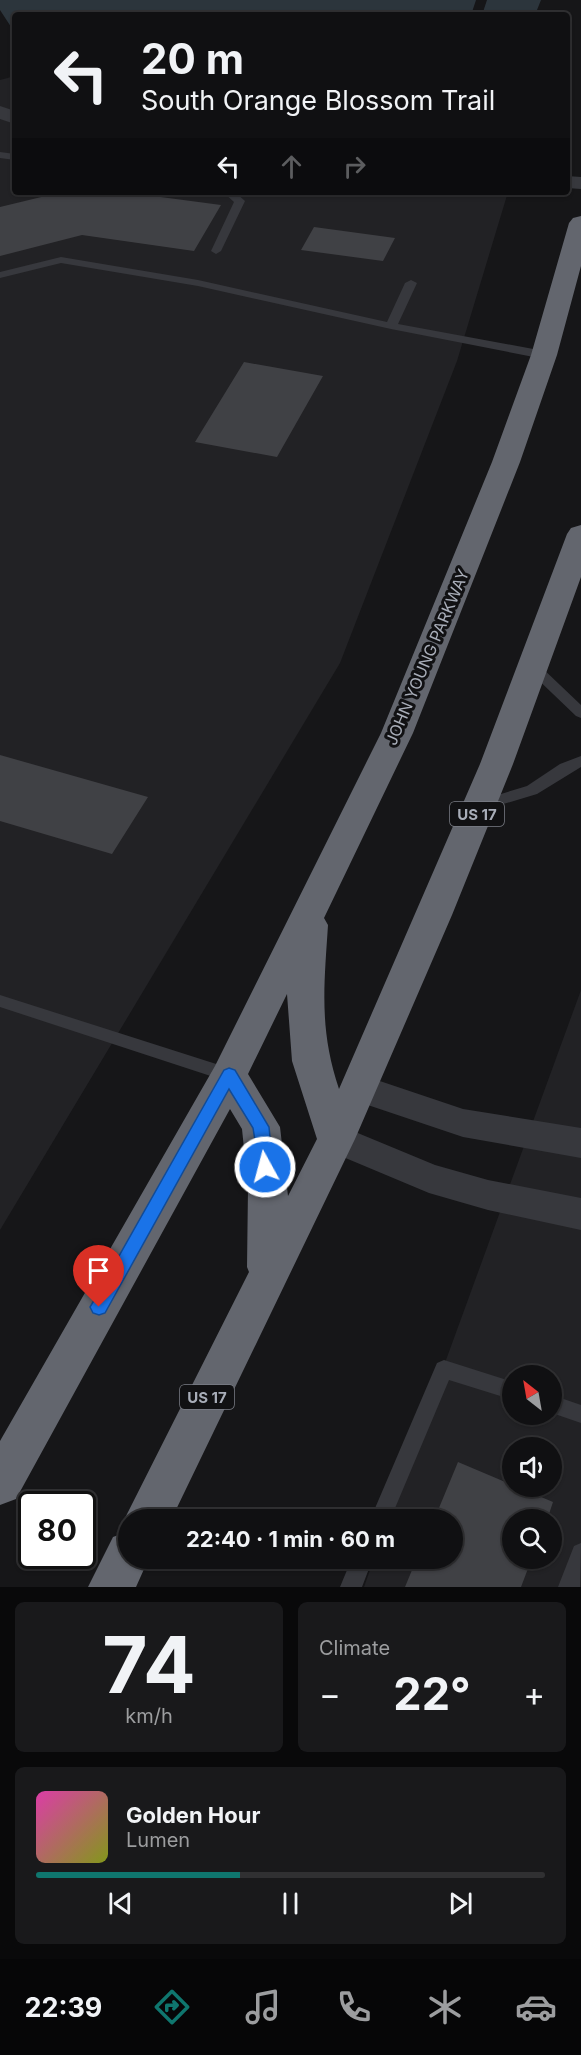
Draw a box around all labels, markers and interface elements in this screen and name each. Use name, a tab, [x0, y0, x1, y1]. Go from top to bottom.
text: 20 m	[141, 33, 244, 84]
icon: left	[42, 36, 120, 114]
text: South Orange Blossom Trail	[141, 84, 495, 117]
icon: left	[212, 150, 245, 183]
icon: ahead	[275, 150, 308, 183]
icon: right	[338, 150, 371, 183]
street label: JOHN YOUNG PARKWAY	[381, 566, 473, 748]
road number: US 17	[450, 802, 504, 826]
position arrow	[233, 1135, 297, 1199]
pin	[73, 1245, 124, 1307]
icon: arrive	[82, 1254, 115, 1287]
north arrow	[502, 1365, 562, 1425]
map controls	[502, 1365, 562, 1569]
road number: US 17	[180, 1385, 234, 1409]
button: sound	[502, 1437, 562, 1497]
speed limit sign: 80	[18, 1491, 96, 1569]
button: search	[502, 1509, 562, 1569]
text: 22:40 · 1 min · 60 m	[186, 1526, 395, 1552]
text: 74	[102, 1617, 196, 1712]
text: Climate	[319, 1636, 390, 1660]
text: 22°	[393, 1666, 471, 1721]
text: −	[319, 1674, 341, 1714]
text: +	[523, 1674, 545, 1714]
text: km/h	[125, 1704, 173, 1728]
text: Golden Hour	[126, 1802, 260, 1828]
text: Lumen	[126, 1828, 190, 1852]
icon: previous	[104, 1887, 137, 1920]
icon: pause	[274, 1887, 307, 1920]
icon: next	[444, 1887, 477, 1920]
icon: directions	[151, 1986, 193, 2028]
icon: music	[242, 1986, 284, 2028]
icon: phone	[333, 1986, 375, 2028]
icon: climate	[424, 1986, 466, 2028]
icon: car	[515, 1986, 557, 2028]
text: 22:39	[24, 1991, 102, 2024]

